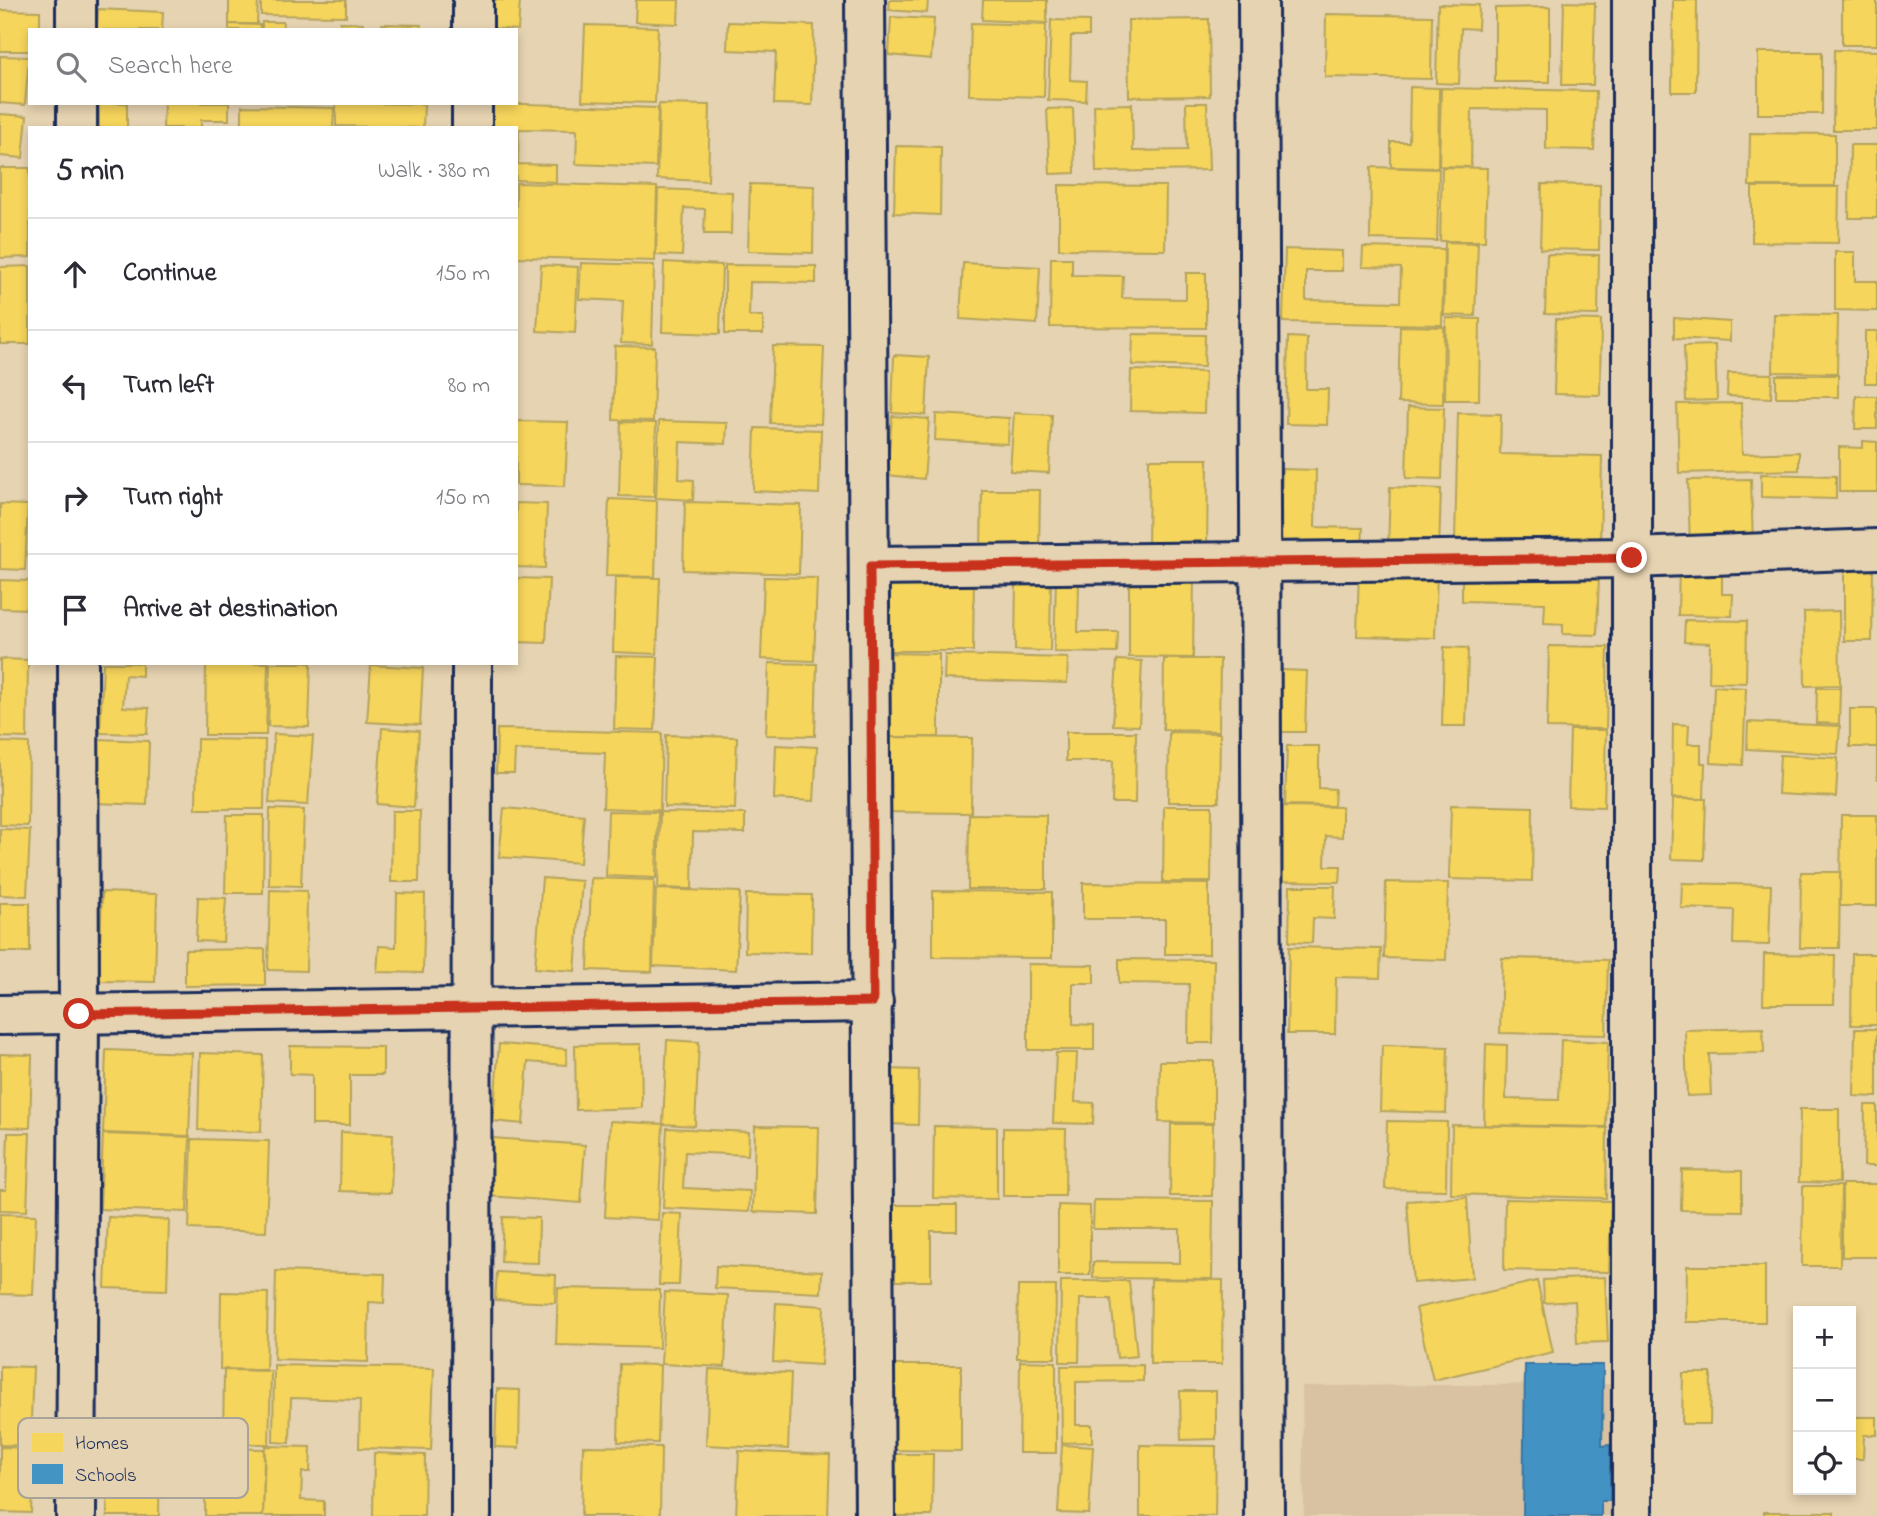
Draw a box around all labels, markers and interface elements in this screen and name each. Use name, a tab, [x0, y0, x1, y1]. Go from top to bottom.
search box	[28, 28, 518, 105]
icon: search	[52, 48, 90, 86]
text: Search here	[108, 48, 233, 86]
text: 5 min	[56, 150, 124, 194]
text: Walk · 380 m	[378, 155, 490, 188]
icon: ahead	[56, 255, 94, 293]
text: Continue	[123, 255, 216, 293]
text: 150 m	[436, 258, 490, 291]
icon: left	[56, 367, 94, 405]
text: Turn left	[123, 367, 214, 405]
text: 80 m	[448, 370, 490, 403]
icon: right	[56, 479, 94, 517]
text: Turn right	[123, 479, 223, 517]
text: 150 m	[436, 482, 490, 515]
route end	[1616, 542, 1647, 573]
icon: arrive	[56, 591, 94, 629]
text: Arrive at destination	[123, 591, 338, 629]
route start	[63, 998, 94, 1029]
map controls	[1793, 1306, 1856, 1495]
button: +	[1793, 1306, 1856, 1369]
button: −	[1793, 1369, 1856, 1432]
legend	[18, 1418, 248, 1498]
text: Homes	[75, 1431, 129, 1458]
button: locate	[1793, 1432, 1856, 1495]
text: Schools	[75, 1463, 137, 1490]

